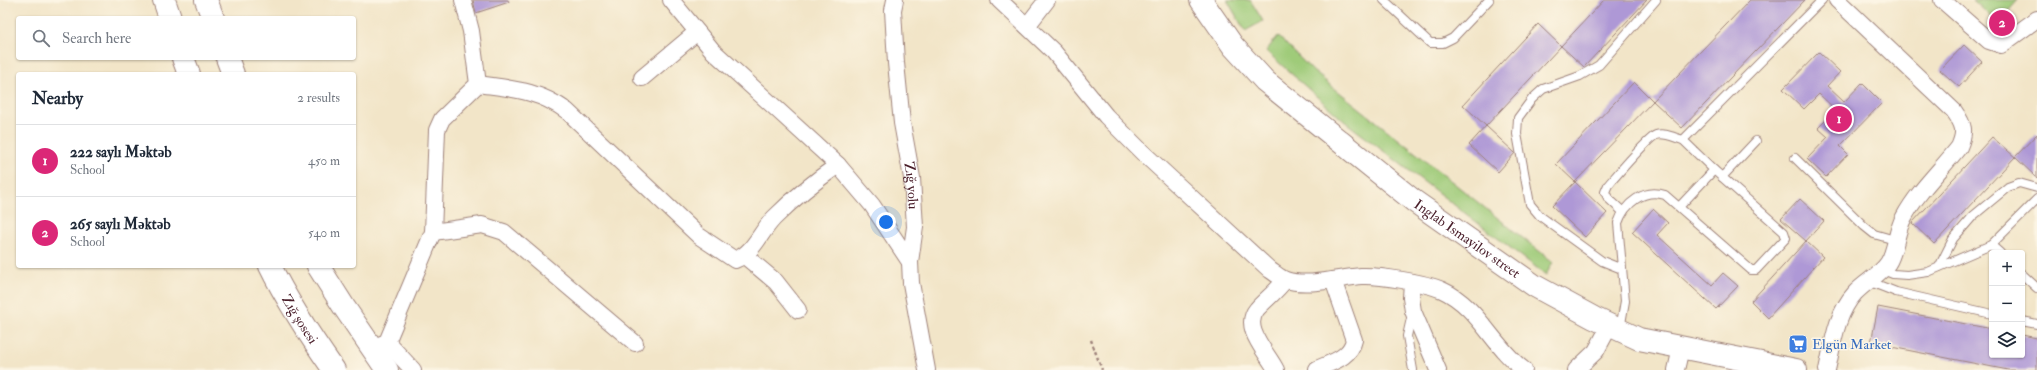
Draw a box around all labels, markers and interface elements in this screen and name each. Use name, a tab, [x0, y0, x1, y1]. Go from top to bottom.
pin: 2	[1989, 8, 2015, 38]
search box	[16, 16, 356, 60]
icon: search	[30, 27, 52, 49]
text: Search here	[62, 29, 131, 48]
text: Nearby	[32, 88, 83, 109]
text: 2 results	[297, 90, 340, 106]
pin: 1	[1826, 104, 1852, 134]
text: 222 saylı Məktəb	[70, 143, 172, 162]
text: 1	[43, 153, 47, 169]
text: 450 m	[308, 153, 340, 169]
street label: Zığ yolu	[900, 161, 922, 210]
text: School	[70, 162, 105, 178]
street label: Inglab Ismayilov street	[1411, 196, 1524, 282]
your location	[876, 212, 896, 232]
text: 265 saylı Məktəb	[70, 215, 171, 234]
text: 2	[42, 225, 48, 241]
text: 540 m	[308, 225, 340, 241]
text: School	[70, 234, 105, 250]
map controls	[1989, 250, 2025, 358]
button: +	[1989, 250, 2025, 286]
button: −	[1989, 286, 2025, 322]
street label: Zığ şosesi	[278, 292, 322, 347]
button: layers	[1989, 322, 2025, 358]
supermarket icon: Elgün Market	[1787, 333, 1809, 355]
place label: Elgün Market	[1812, 336, 1892, 353]

